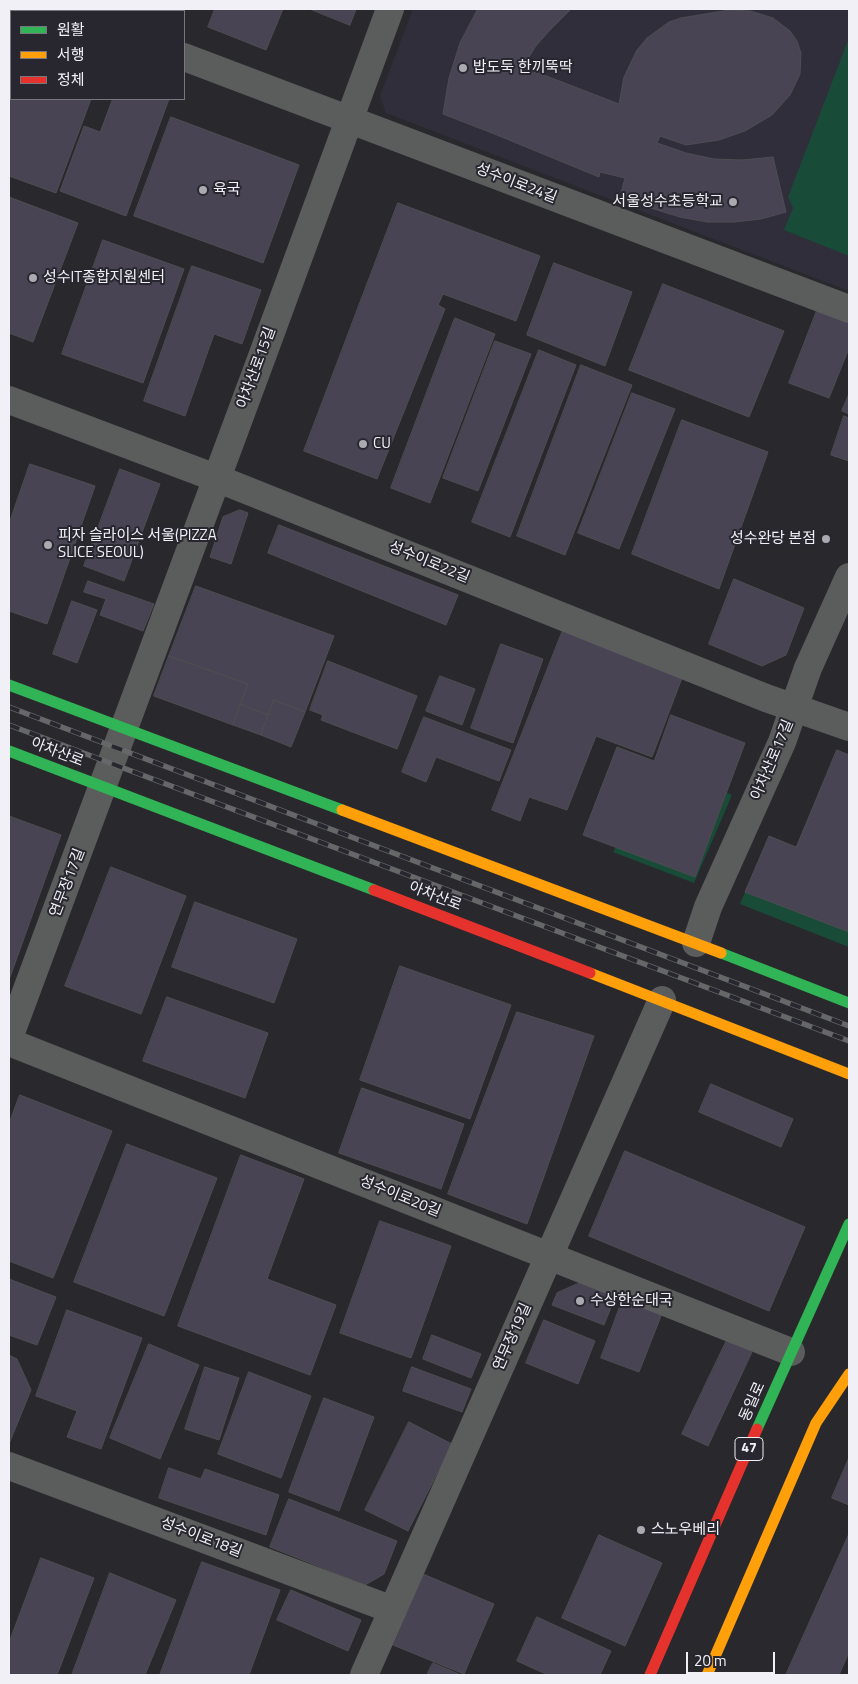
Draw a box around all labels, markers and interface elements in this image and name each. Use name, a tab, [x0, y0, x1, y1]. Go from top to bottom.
legend	[10, 10, 185, 100]
text: 원활	[57, 18, 85, 41]
text: 서행	[57, 43, 85, 66]
place label: 밥도둑 한끼뚝딱	[473, 59, 573, 77]
marker: 밥도둑 한끼뚝딱	[457, 62, 469, 74]
text: 정체	[57, 68, 85, 91]
street label: 성수이로24길	[473, 160, 559, 208]
place label: 육국	[213, 181, 241, 199]
marker: 육국	[197, 184, 209, 196]
place label: 서울성수초등학교	[613, 193, 723, 211]
marker: 서울성수초등학교	[727, 196, 739, 208]
place label: 성수IT종합지원센터	[43, 269, 165, 287]
marker: 성수IT종합지원센터	[27, 272, 39, 284]
street label: 아차산로15길	[234, 325, 280, 411]
place label: CU	[373, 435, 391, 453]
marker: CU	[357, 438, 369, 450]
place label: 피자 슬라이스 서울(PIZZA SLICE SEOUL)	[58, 527, 217, 562]
place label: 성수완당 본점	[730, 530, 816, 548]
marker: 성수완당 본점	[820, 533, 832, 545]
marker: 피자 슬라이스 서울(PIZZA SLICE SEOUL)	[42, 539, 54, 551]
street label: 성수이로22길	[386, 539, 472, 587]
street label: 아차산로17길	[748, 717, 798, 803]
street label: 아차산로	[28, 735, 86, 771]
street label: 연무장17길	[47, 846, 89, 920]
street label: 아차산로	[406, 879, 464, 915]
street label: 성수이로20길	[357, 1173, 443, 1221]
place label: 수상한순대국	[590, 1292, 673, 1310]
marker: 수상한순대국	[574, 1295, 586, 1307]
street label: 연무장19길	[490, 1300, 536, 1374]
street label: 동일로	[736, 1379, 770, 1425]
road number: 47	[735, 1438, 763, 1460]
street label: 성수이로18길	[158, 1514, 244, 1562]
place label: 스노우베리	[651, 1521, 720, 1539]
marker: 스노우베리	[635, 1524, 647, 1536]
scale bar	[688, 1642, 777, 1674]
text: 20 m	[694, 1649, 727, 1672]

